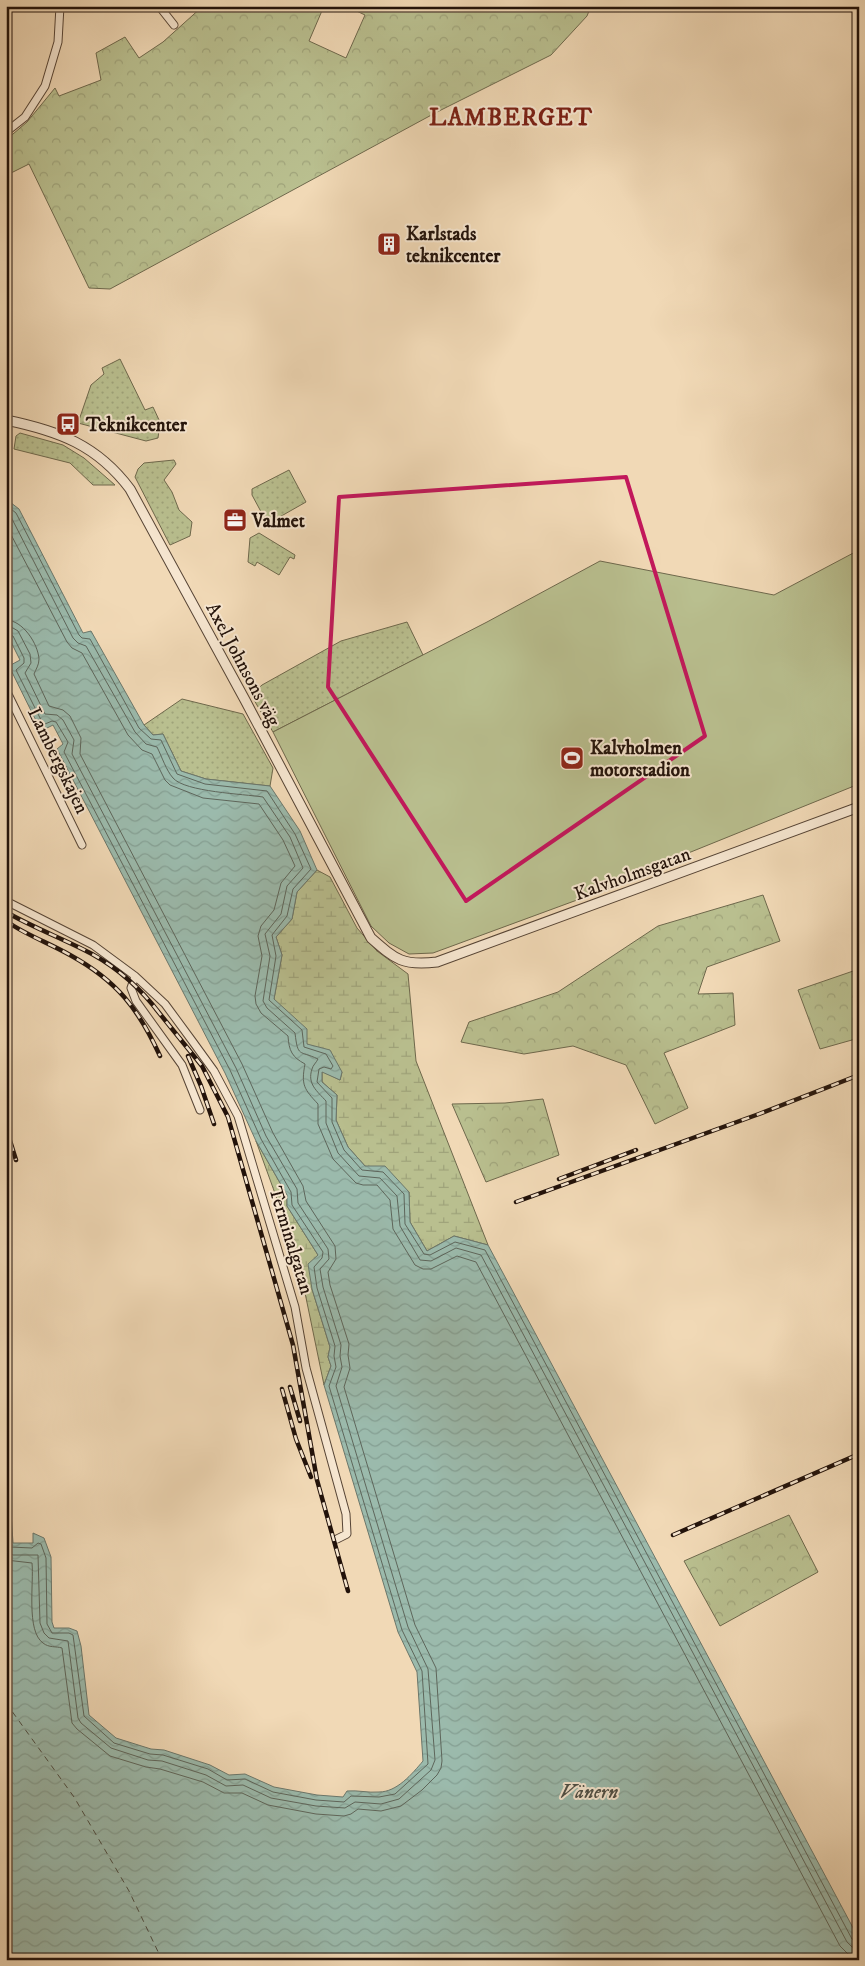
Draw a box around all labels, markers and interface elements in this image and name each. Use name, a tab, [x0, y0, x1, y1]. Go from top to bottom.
district label: LAMBERGET	[429, 103, 593, 133]
place label: Karlstads teknikcenter	[406, 223, 501, 268]
building icon: Karlstads teknikcenter	[376, 231, 402, 257]
bus stop icon: Teknikcenter	[55, 411, 81, 437]
place label: Teknikcenter	[85, 414, 188, 437]
office icon: Valmet	[222, 507, 248, 533]
place label: Valmet	[251, 510, 306, 533]
street label: Axel Johnsons väg	[200, 599, 285, 731]
street label: Lambergskajen	[22, 704, 93, 818]
place label: Kalvholmen motorstadion	[590, 737, 691, 782]
sports icon: Kalvholmen motorstadion	[559, 745, 585, 771]
street label: Kalvholmsgatan	[571, 843, 694, 906]
street label: Terminalgatan	[263, 1184, 318, 1297]
water label: Vänern	[560, 1780, 618, 1805]

